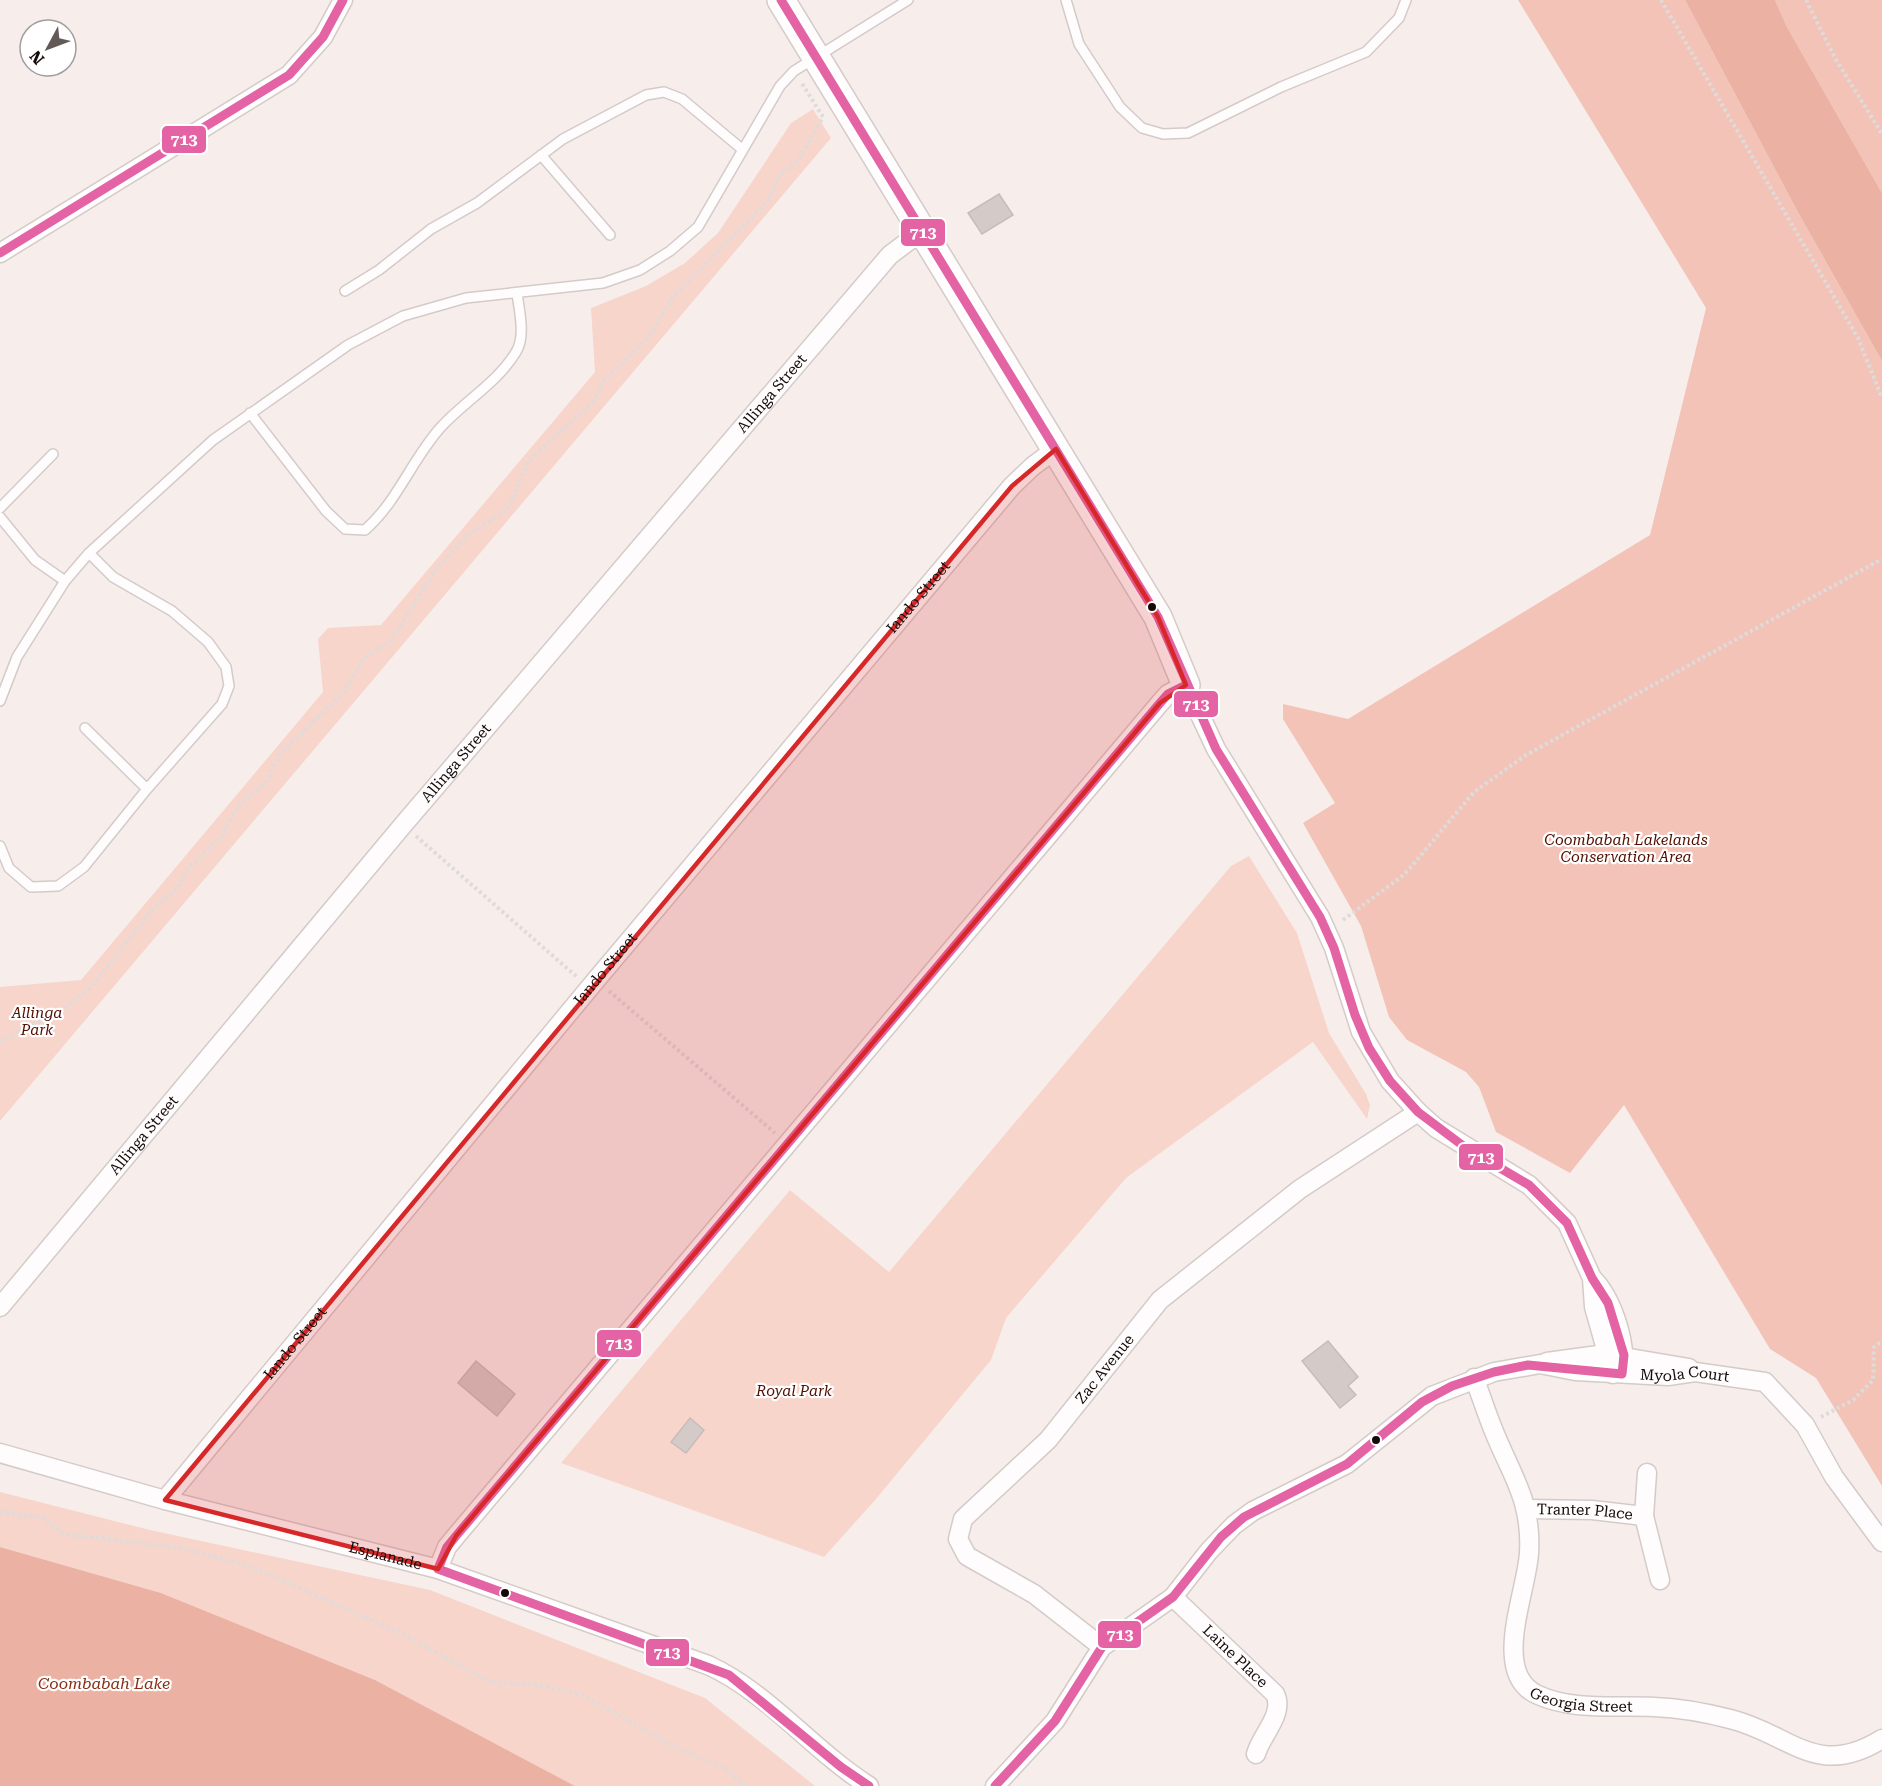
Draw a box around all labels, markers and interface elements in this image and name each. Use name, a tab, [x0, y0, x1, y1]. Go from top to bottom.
north arrow	[18, 18, 78, 78]
text: N	[26, 47, 48, 68]
line badge: 713	[161, 125, 207, 154]
text: 713	[171, 130, 197, 149]
line badge: 713	[900, 218, 946, 247]
text: 713	[910, 223, 936, 242]
street label: Allinga Street	[733, 350, 811, 436]
street label: Iando Street	[883, 557, 954, 637]
unlabelled marker	[1146, 601, 1158, 613]
line badge: 713	[1173, 690, 1219, 718]
text: 713	[1183, 695, 1209, 714]
street label: Allinga Street	[417, 720, 495, 806]
park label: Coombabah Lakelands Conservation Area	[1544, 831, 1708, 866]
street label: Iando Street	[570, 929, 641, 1009]
park label: Allinga Park	[11, 1004, 62, 1039]
street label: Allinga Street	[105, 1092, 182, 1178]
line badge: 713	[1458, 1143, 1504, 1171]
text: 713	[1468, 1148, 1494, 1167]
street label: Iando Street	[260, 1303, 331, 1383]
line badge: 713	[596, 1329, 642, 1358]
street label: Zac Avenue	[1072, 1331, 1138, 1407]
text: 713	[606, 1334, 632, 1353]
street label: Myola Court	[1640, 1362, 1731, 1386]
park label: Royal Park	[755, 1382, 833, 1400]
unlabelled marker	[1370, 1434, 1382, 1446]
street label: Tranter Place	[1537, 1500, 1634, 1524]
street label: Esplanade	[347, 1538, 424, 1574]
unlabelled marker	[499, 1587, 511, 1599]
line badge: 713	[1097, 1620, 1142, 1649]
street label: Laine Place	[1199, 1621, 1272, 1691]
text: 713	[1107, 1625, 1133, 1644]
line badge: 713	[645, 1638, 690, 1667]
text: 713	[654, 1643, 680, 1662]
water label: Coombabah Lake	[38, 1674, 170, 1693]
street label: Georgia Street	[1527, 1683, 1633, 1716]

